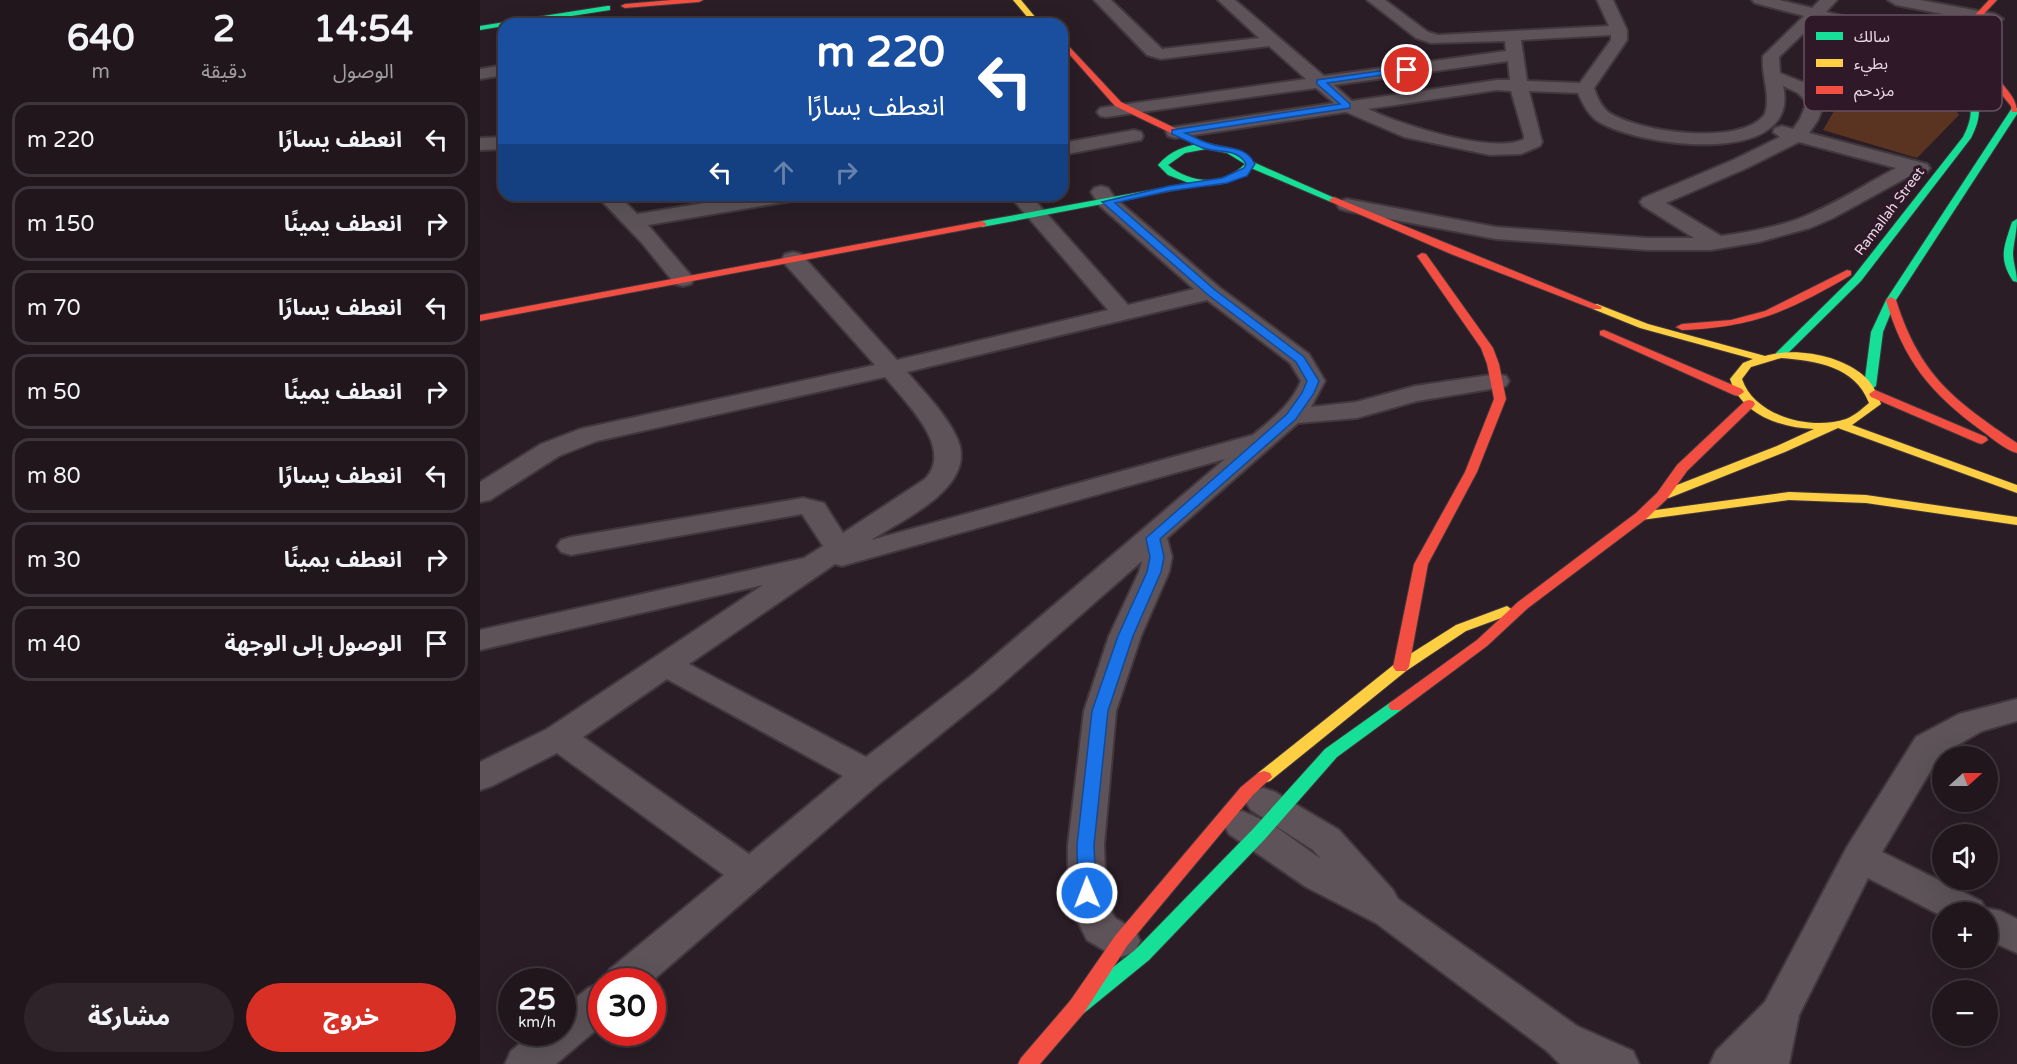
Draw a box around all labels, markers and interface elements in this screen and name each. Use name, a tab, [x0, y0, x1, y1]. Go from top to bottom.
text: 2	[213, 8, 235, 51]
text: 14:54	[314, 8, 413, 51]
legend	[1804, 15, 2002, 111]
text: 640	[67, 17, 135, 60]
text: 220 m	[816, 27, 945, 78]
text: سالك	[1854, 27, 1890, 47]
icon: left	[966, 42, 1044, 120]
pin	[1381, 44, 1432, 95]
icon: arrive	[1390, 53, 1423, 86]
text: بطيء	[1854, 54, 1888, 76]
text: m	[91, 60, 110, 84]
text: دقيقة	[201, 60, 247, 84]
text: الوصول	[333, 60, 394, 84]
text: مزدحم	[1854, 81, 1894, 103]
text: انعطف يسارًا	[807, 90, 945, 123]
icon: left	[420, 123, 453, 156]
text: 220 m	[27, 127, 94, 153]
text: انعطف يسارًا	[278, 127, 402, 153]
icon: left	[704, 156, 737, 189]
icon: ahead	[767, 156, 800, 189]
icon: right	[830, 156, 863, 189]
street label: Ramallah Street	[1851, 164, 1928, 259]
icon: right	[420, 207, 453, 240]
text: 150 m	[27, 211, 94, 237]
text: انعطف يمينًا	[284, 211, 402, 237]
icon: left	[420, 291, 453, 324]
text: 70 m	[27, 295, 81, 321]
text: انعطف يسارًا	[278, 295, 402, 321]
icon: right	[420, 375, 453, 408]
text: 50 m	[27, 379, 81, 405]
text: انعطف يمينًا	[284, 379, 402, 405]
icon: left	[420, 459, 453, 492]
text: 80 m	[27, 463, 81, 489]
text: انعطف يسارًا	[278, 463, 402, 489]
icon: right	[420, 543, 453, 576]
text: 30 m	[27, 547, 81, 573]
text: انعطف يمينًا	[284, 547, 402, 573]
icon: arrive	[420, 627, 453, 660]
text: 40 m	[27, 631, 81, 657]
text: الوصول إلى الوجهة	[224, 631, 402, 657]
north arrow	[1932, 746, 1998, 812]
map controls	[1932, 746, 1998, 1046]
button: sound	[1932, 824, 1998, 890]
position arrow	[1055, 861, 1119, 925]
button: +	[1932, 902, 1998, 968]
speed limit sign: 30	[588, 968, 666, 1046]
button: −	[1932, 980, 1998, 1046]
text: 25	[518, 981, 556, 1018]
button: مشاركة	[24, 983, 234, 1052]
button: خروج	[246, 983, 456, 1052]
text: km/h	[518, 1013, 556, 1031]

